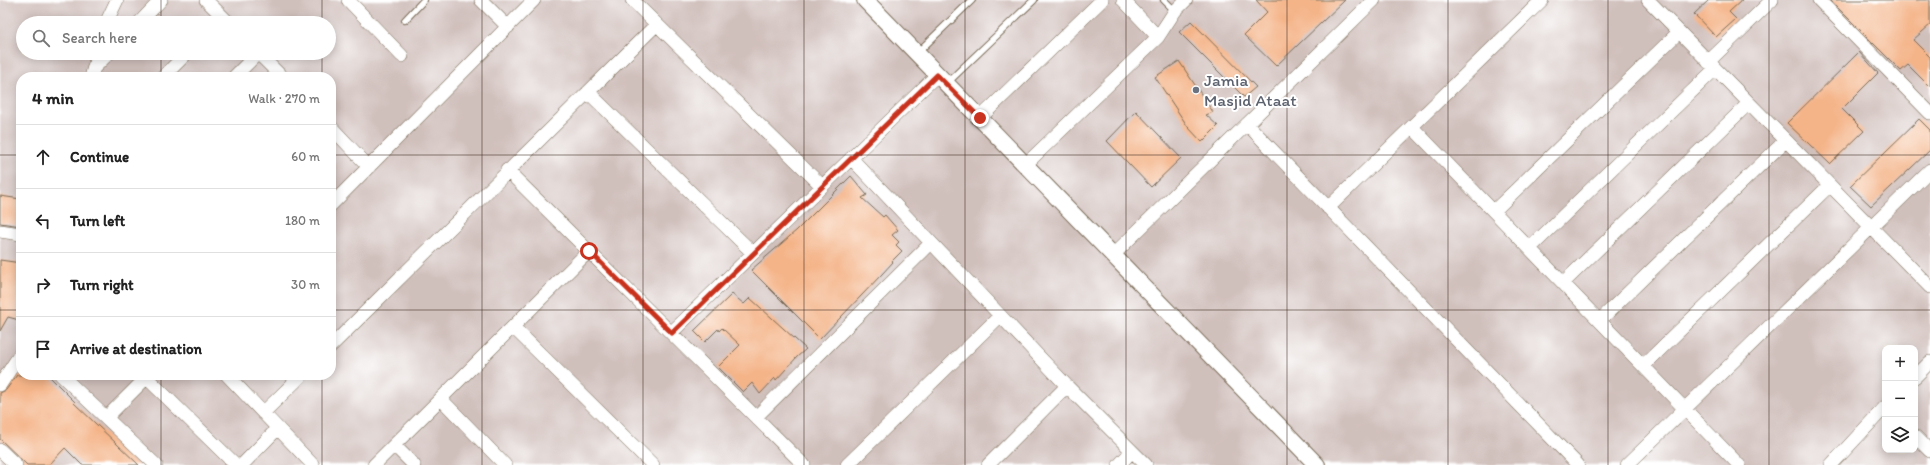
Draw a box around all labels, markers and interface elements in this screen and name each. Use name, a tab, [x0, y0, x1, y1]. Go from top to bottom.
search box	[16, 16, 336, 60]
icon: search	[30, 27, 52, 49]
text: Search here	[62, 29, 137, 47]
place label: Jamia Masjid Ataat	[1204, 70, 1297, 110]
marker: Jamia Masjid Ataat	[1191, 85, 1201, 95]
text: 4 min	[32, 88, 74, 108]
text: Walk · 270 m	[248, 91, 320, 106]
route end	[971, 109, 989, 127]
icon: ahead	[32, 146, 54, 168]
text: Continue	[70, 148, 129, 166]
text: 60 m	[291, 149, 320, 164]
icon: left	[32, 210, 54, 232]
text: Turn left	[70, 212, 125, 230]
text: 180 m	[285, 213, 320, 228]
route start	[580, 242, 598, 260]
icon: right	[32, 274, 54, 296]
text: Turn right	[70, 276, 134, 294]
text: 30 m	[291, 277, 320, 292]
icon: arrive	[32, 338, 54, 360]
text: Arrive at destination	[70, 340, 202, 358]
map controls	[1882, 345, 1918, 453]
button: +	[1882, 345, 1918, 381]
button: −	[1882, 381, 1918, 417]
button: layers	[1882, 417, 1918, 453]

